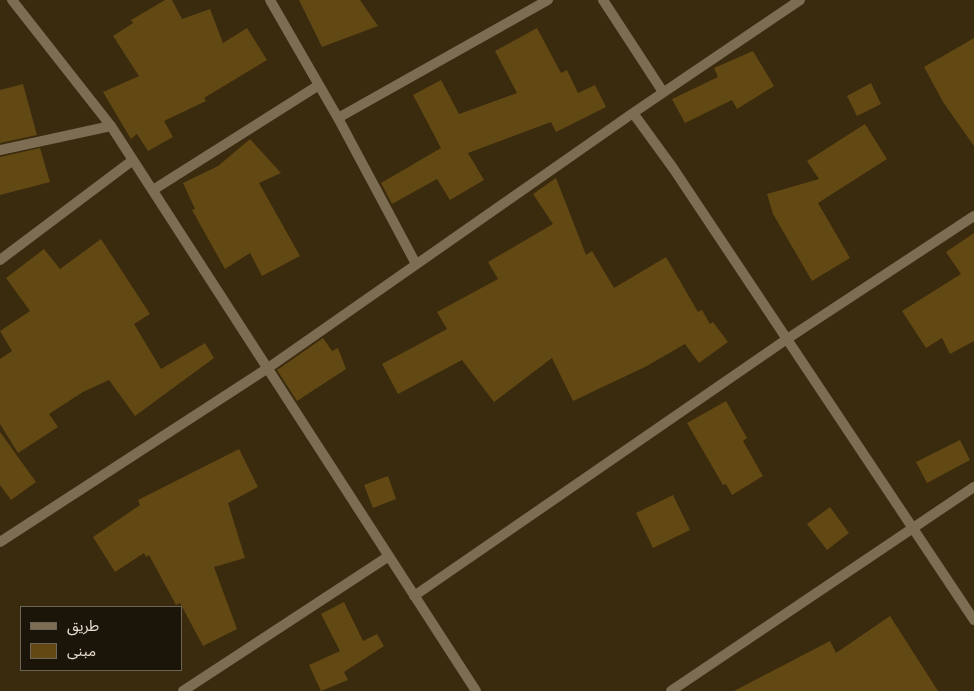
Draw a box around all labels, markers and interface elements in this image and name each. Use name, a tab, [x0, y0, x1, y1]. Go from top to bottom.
legend	[20, 606, 182, 671]
text: طريق	[67, 616, 99, 635]
text: مبنى	[67, 641, 96, 660]

